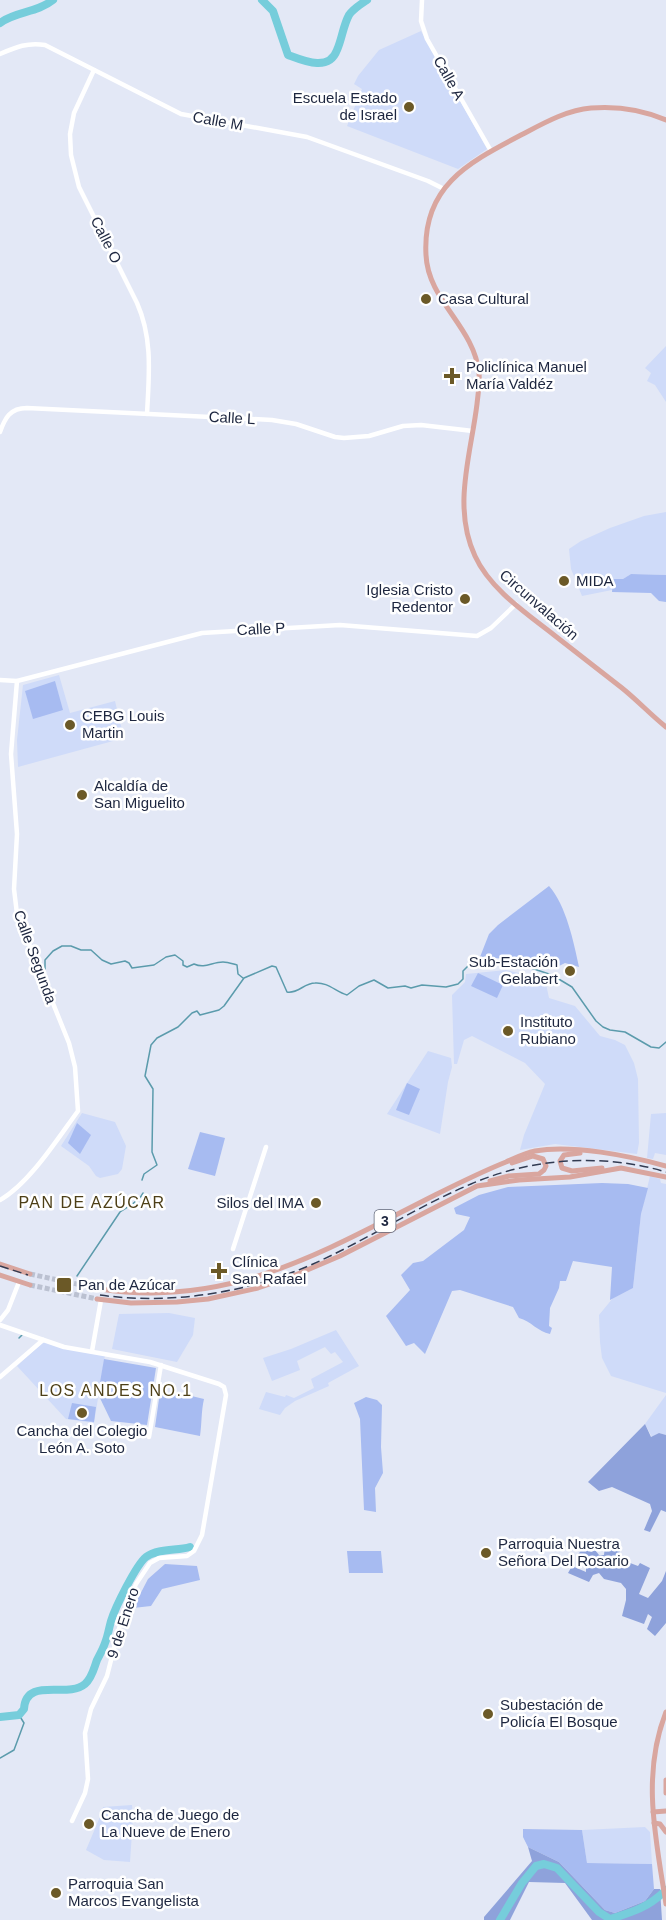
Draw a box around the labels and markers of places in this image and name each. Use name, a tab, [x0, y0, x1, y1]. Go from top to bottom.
place label: Escuela Estado de Israel	[293, 89, 397, 123]
marker: Escuela Estado de Israel	[402, 100, 416, 114]
place label: Casa Cultural	[438, 290, 529, 307]
marker: Casa Cultural	[419, 292, 433, 306]
place label: Policlínica Manuel María Valdéz	[466, 358, 587, 392]
marker: Policlínica Manuel María Valdéz	[443, 367, 461, 385]
place label: MIDA	[576, 572, 614, 589]
marker: MIDA	[557, 574, 571, 588]
place label: Iglesia Cristo Redentor	[366, 581, 453, 615]
marker: Iglesia Cristo Redentor	[458, 592, 472, 606]
place label: CEBG Louis Martin	[82, 707, 165, 741]
marker: CEBG Louis Martin	[63, 718, 77, 732]
place label: Alcaldía de San Miguelito	[94, 777, 185, 811]
marker: Alcaldía de San Miguelito	[75, 788, 89, 802]
place label: Sub-Estación Gelabert	[469, 953, 559, 987]
marker: Sub-Estación Gelabert	[563, 964, 577, 978]
place label: Instituto Rubiano	[520, 1013, 576, 1047]
marker: Instituto Rubiano	[501, 1024, 515, 1038]
place label: Silos del IMA	[216, 1194, 304, 1211]
marker: Silos del IMA	[309, 1196, 323, 1210]
place label: Clínica San Rafael	[232, 1253, 306, 1287]
marker: Clínica San Rafael	[210, 1262, 228, 1280]
marker: Pan de Azúcar	[55, 1276, 73, 1294]
place label: Pan de Azúcar	[78, 1276, 176, 1293]
marker: Cancha del Colegio León A. Soto	[75, 1406, 89, 1420]
place label: Cancha del Colegio León A. Soto	[17, 1422, 147, 1456]
place label: Parroquia Nuestra Señora Del Rosario	[498, 1535, 629, 1569]
marker: Parroquia Nuestra Señora Del Rosario	[479, 1546, 493, 1560]
place label: Subestación de Policía El Bosque	[500, 1696, 618, 1730]
marker: Subestación de Policía El Bosque	[481, 1707, 495, 1721]
place label: Cancha de Juego de La Nueve de Enero	[101, 1806, 239, 1840]
marker: Cancha de Juego de La Nueve de Enero	[82, 1817, 96, 1831]
place label: Parroquia San Marcos Evangelista	[68, 1875, 200, 1909]
marker: Parroquia San Marcos Evangelista	[49, 1886, 63, 1900]

